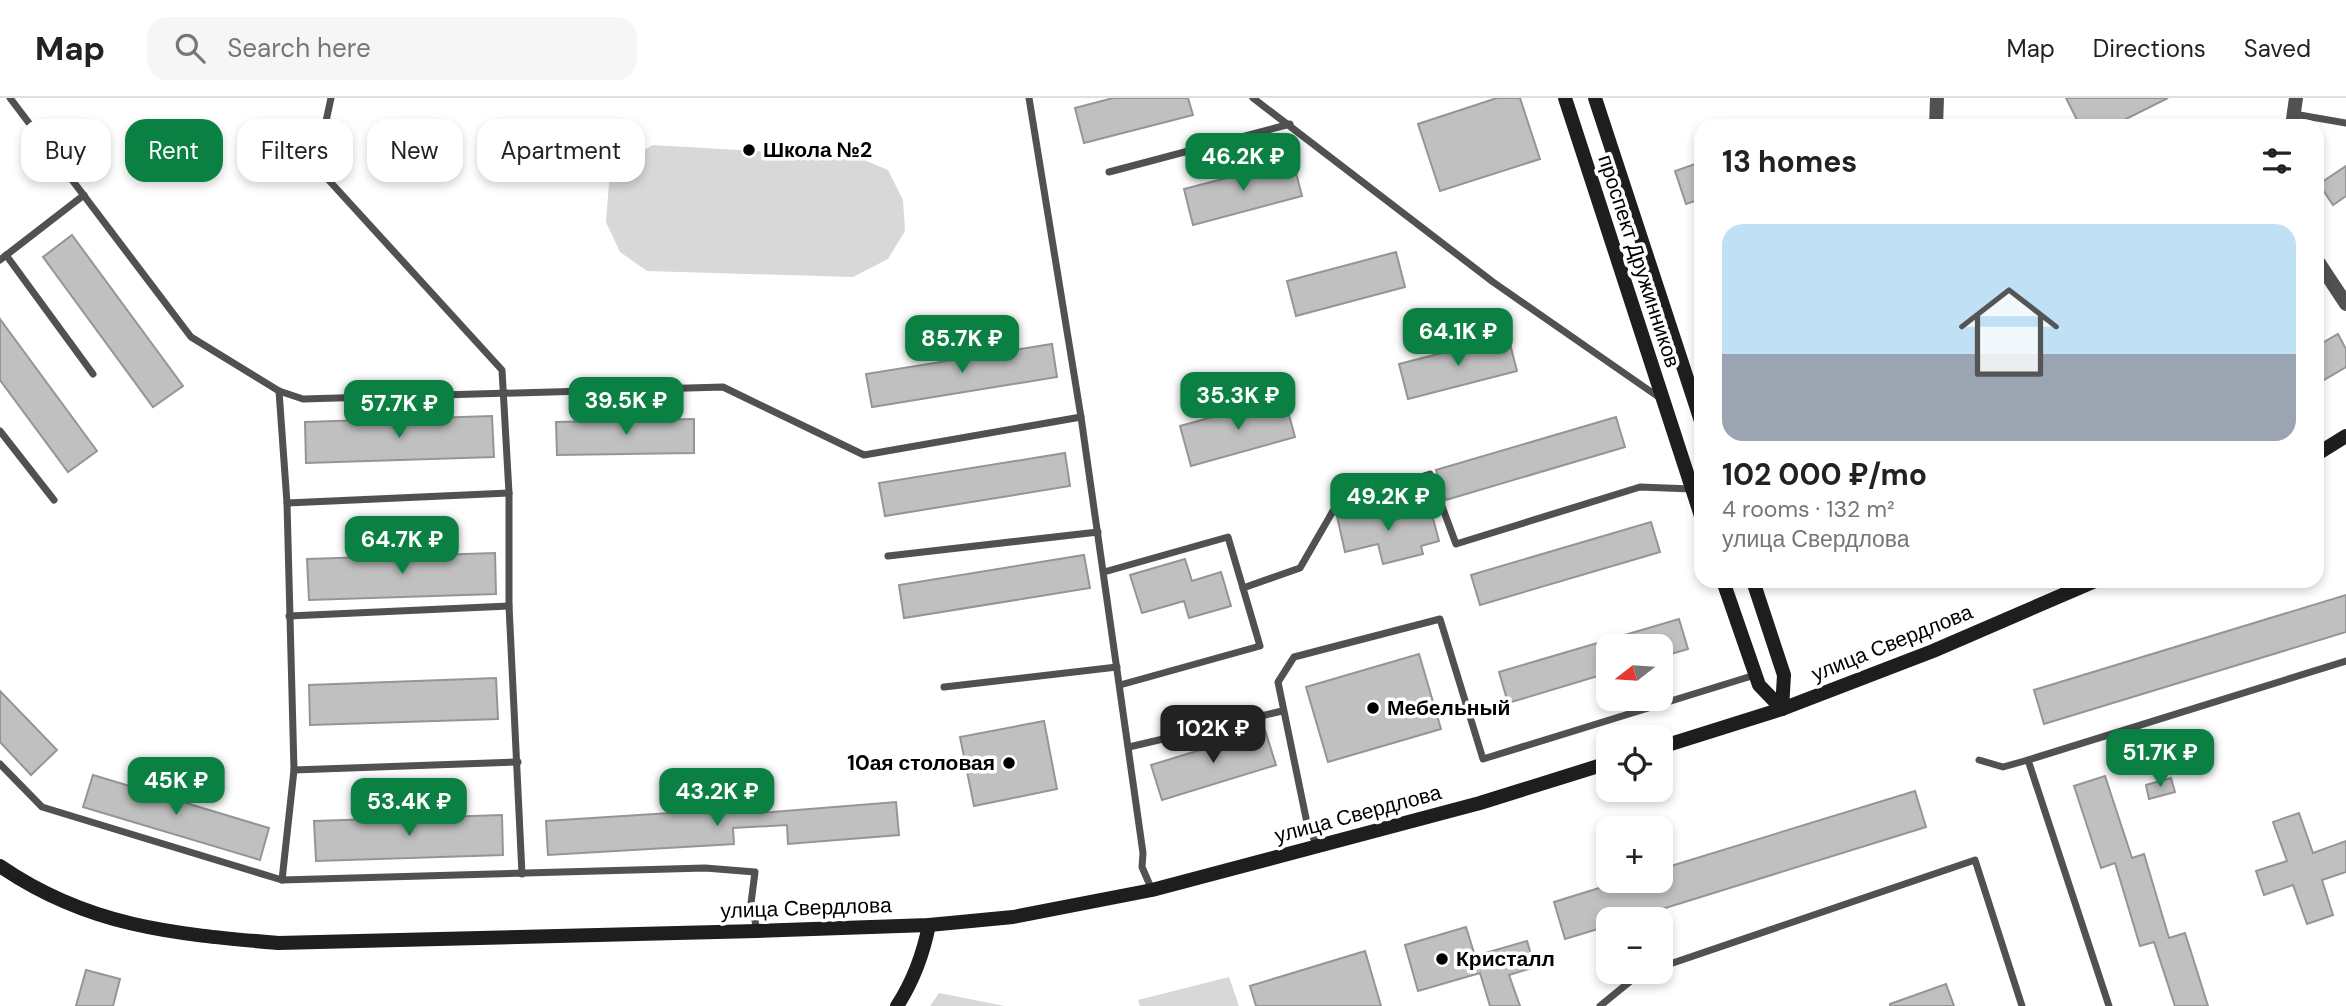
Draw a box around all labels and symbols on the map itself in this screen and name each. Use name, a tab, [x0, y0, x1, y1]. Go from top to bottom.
pin: 46.2K ₽	[1178, 134, 1308, 193]
place label: Школа №2	[763, 136, 872, 164]
marker: Школа №2	[741, 142, 757, 158]
street label: проспект Дружинников	[1591, 151, 1687, 371]
pin: 64.1K ₽	[1393, 308, 1523, 368]
pin: 85.7K ₽	[897, 316, 1027, 375]
pin: 35.3K ₽	[1173, 372, 1303, 432]
pin: 39.5K ₽	[561, 378, 691, 437]
pin: 57.7K ₽	[334, 380, 464, 440]
pin: 49.2K ₽	[1323, 474, 1453, 533]
pin: 64.7K ₽	[337, 517, 467, 576]
street label: улица Свердлова	[1807, 598, 1977, 688]
north arrow	[1596, 634, 1673, 710]
place label: Мебельный	[1387, 694, 1510, 722]
marker: Мебельный	[1365, 700, 1381, 716]
pin: 102K ₽	[1156, 706, 1270, 765]
pin: 51.7K ₽	[2095, 730, 2225, 789]
place label: 10ая столовая	[847, 749, 995, 777]
marker: 10ая столовая	[1001, 755, 1017, 771]
pin: 45K ₽	[127, 758, 225, 817]
pin: 43.2K ₽	[652, 768, 782, 828]
pin: 53.4K ₽	[344, 778, 474, 838]
street label: улица Свердлова	[1272, 778, 1445, 850]
street label: улица Свердлова	[720, 891, 892, 925]
place label: Кристалл	[1456, 945, 1555, 973]
marker: Кристалл	[1434, 951, 1450, 967]

